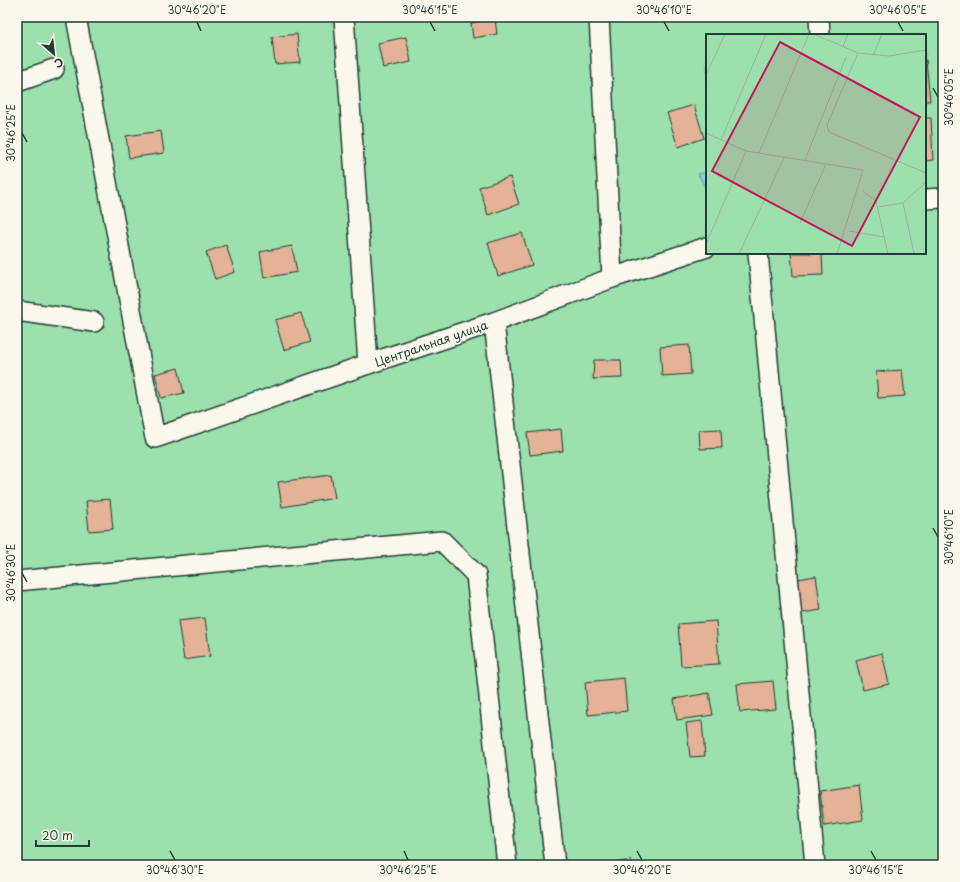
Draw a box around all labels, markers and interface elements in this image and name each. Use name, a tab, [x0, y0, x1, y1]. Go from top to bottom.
text: 30°46'20"E	[168, 2, 226, 17]
text: 30°46'15"E	[402, 2, 458, 17]
text: 30°46'10"E	[636, 2, 692, 17]
text: 30°46'05"E	[869, 2, 927, 17]
north arrow	[34, 34, 74, 74]
inset map	[706, 34, 926, 254]
text: С	[51, 54, 67, 73]
text: 30°46'05"E	[941, 68, 956, 126]
text: 30°46'25"E	[3, 104, 18, 162]
street label: Центральная улица	[372, 315, 490, 371]
text: 30°46'10"E	[941, 509, 956, 565]
text: 30°46'30"E	[3, 544, 18, 602]
scale bar	[36, 822, 89, 848]
text: 20 m	[42, 826, 73, 844]
text: 30°46'30"E	[146, 862, 204, 877]
text: 30°46'25"E	[379, 862, 437, 877]
text: 30°46'20"E	[613, 862, 671, 877]
text: 30°46'15"E	[848, 862, 904, 877]

